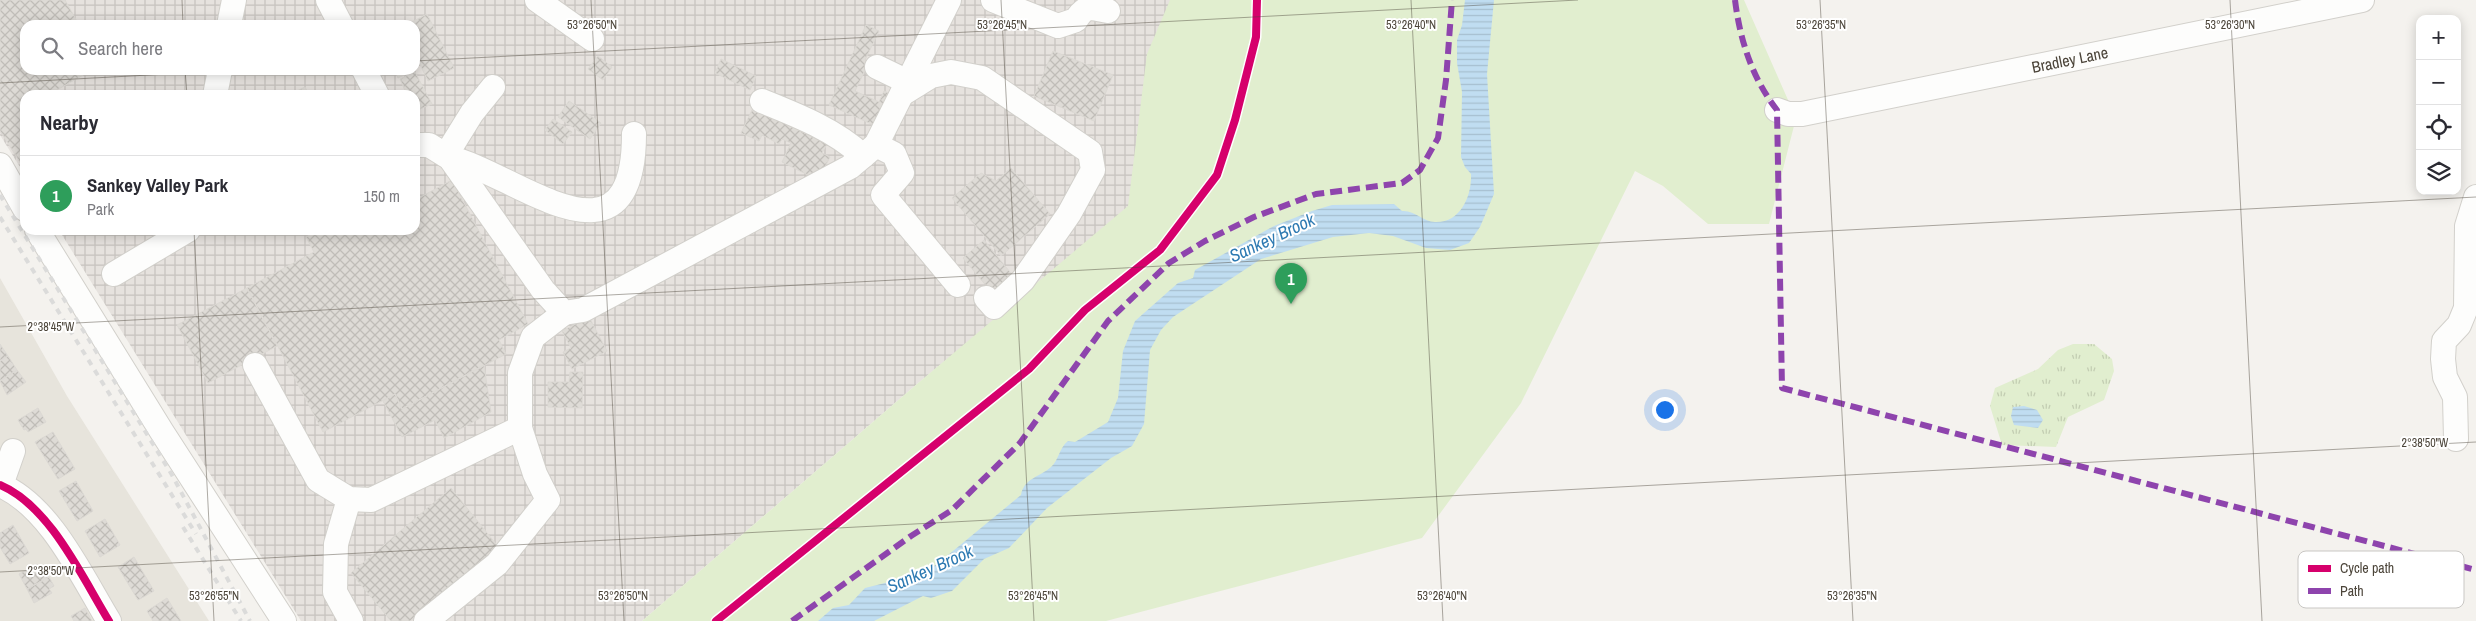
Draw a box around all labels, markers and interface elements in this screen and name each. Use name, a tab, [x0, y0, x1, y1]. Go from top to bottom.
map controls	[2416, 15, 2461, 195]
button: +	[2416, 15, 2461, 60]
text: 53°26'50"N	[567, 17, 617, 33]
text: 53°26'45"N	[977, 17, 1027, 33]
text: 53°26'40"N	[1386, 17, 1436, 33]
text: 53°26'35"N	[1796, 17, 1846, 33]
text: 53°26'30"N	[2205, 17, 2255, 33]
search box	[20, 20, 420, 75]
icon: search	[38, 34, 66, 62]
text: Search here	[78, 35, 163, 61]
street label: Bradley Lane	[2030, 41, 2110, 78]
button: −	[2416, 60, 2461, 105]
button: locate	[2416, 105, 2461, 150]
text: Nearby	[40, 108, 98, 137]
button: layers	[2416, 150, 2461, 195]
text: Sankey Valley Park	[87, 172, 228, 198]
text: 1	[52, 185, 60, 207]
text: 150 m	[364, 185, 400, 207]
text: Park	[87, 198, 114, 220]
water label: Sankey Brook	[1225, 207, 1319, 268]
pin: 1	[1275, 263, 1307, 304]
text: 2°38'45"W	[28, 319, 75, 335]
your location	[1652, 397, 1678, 423]
text: 2°38'50"W	[2402, 435, 2449, 451]
water label: Sankey Brook	[883, 538, 977, 599]
legend	[2298, 551, 2464, 608]
text: Cycle path	[2340, 559, 2394, 577]
text: 2°38'50"W	[28, 563, 75, 579]
text: Path	[2340, 582, 2364, 600]
text: 53°26'55"N	[189, 588, 239, 604]
text: 53°26'50"N	[598, 588, 648, 604]
text: 53°26'45"N	[1008, 588, 1058, 604]
text: 53°26'40"N	[1417, 588, 1467, 604]
text: 53°26'35"N	[1827, 588, 1877, 604]

